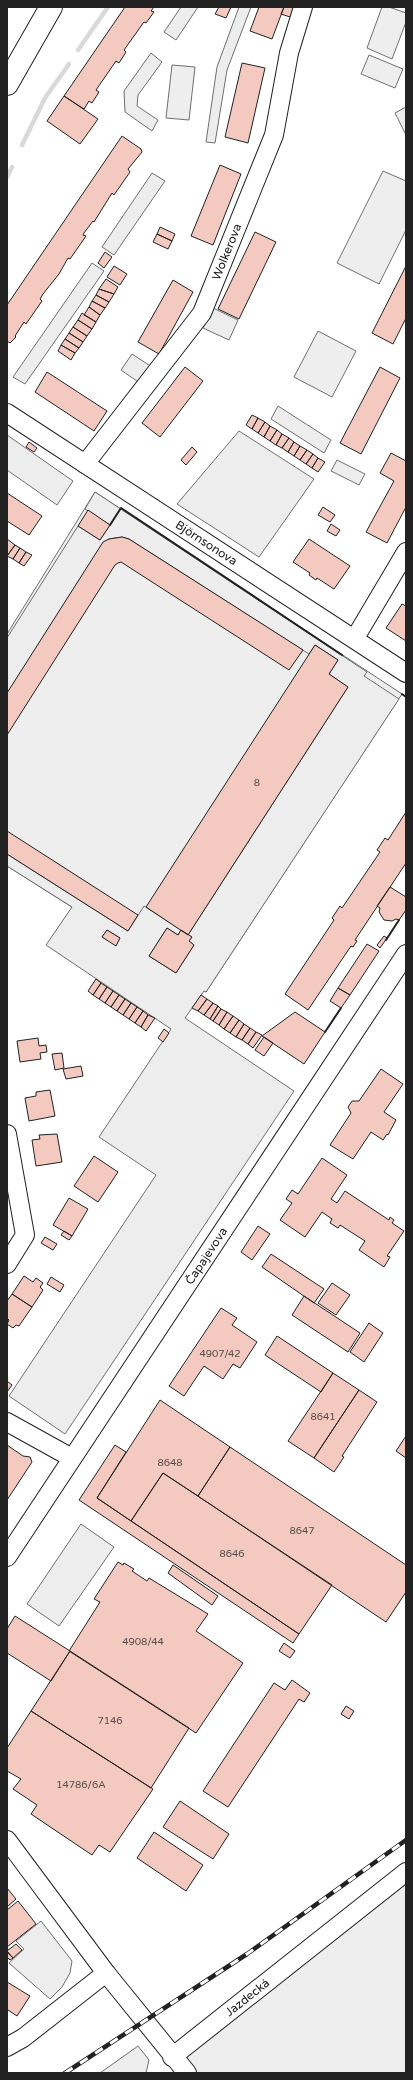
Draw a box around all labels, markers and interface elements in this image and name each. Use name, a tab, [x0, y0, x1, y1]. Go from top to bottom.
street label: Wolkerova	[209, 221, 244, 282]
street label: Björnsonova	[173, 518, 240, 568]
house number: 8	[254, 777, 260, 789]
street label: Čapajevova	[182, 1225, 230, 1287]
house number: 4907/42	[199, 1348, 241, 1360]
house number: 8641	[310, 1411, 336, 1423]
house number: 8648	[157, 1457, 183, 1469]
house number: 8647	[289, 1525, 315, 1537]
house number: 8646	[219, 1548, 245, 1560]
house number: 4908/44	[122, 1636, 164, 1648]
house number: 7146	[97, 1715, 123, 1727]
house number: 14786/6A	[56, 1779, 106, 1791]
street label: Jazdecká	[222, 1976, 272, 2019]

